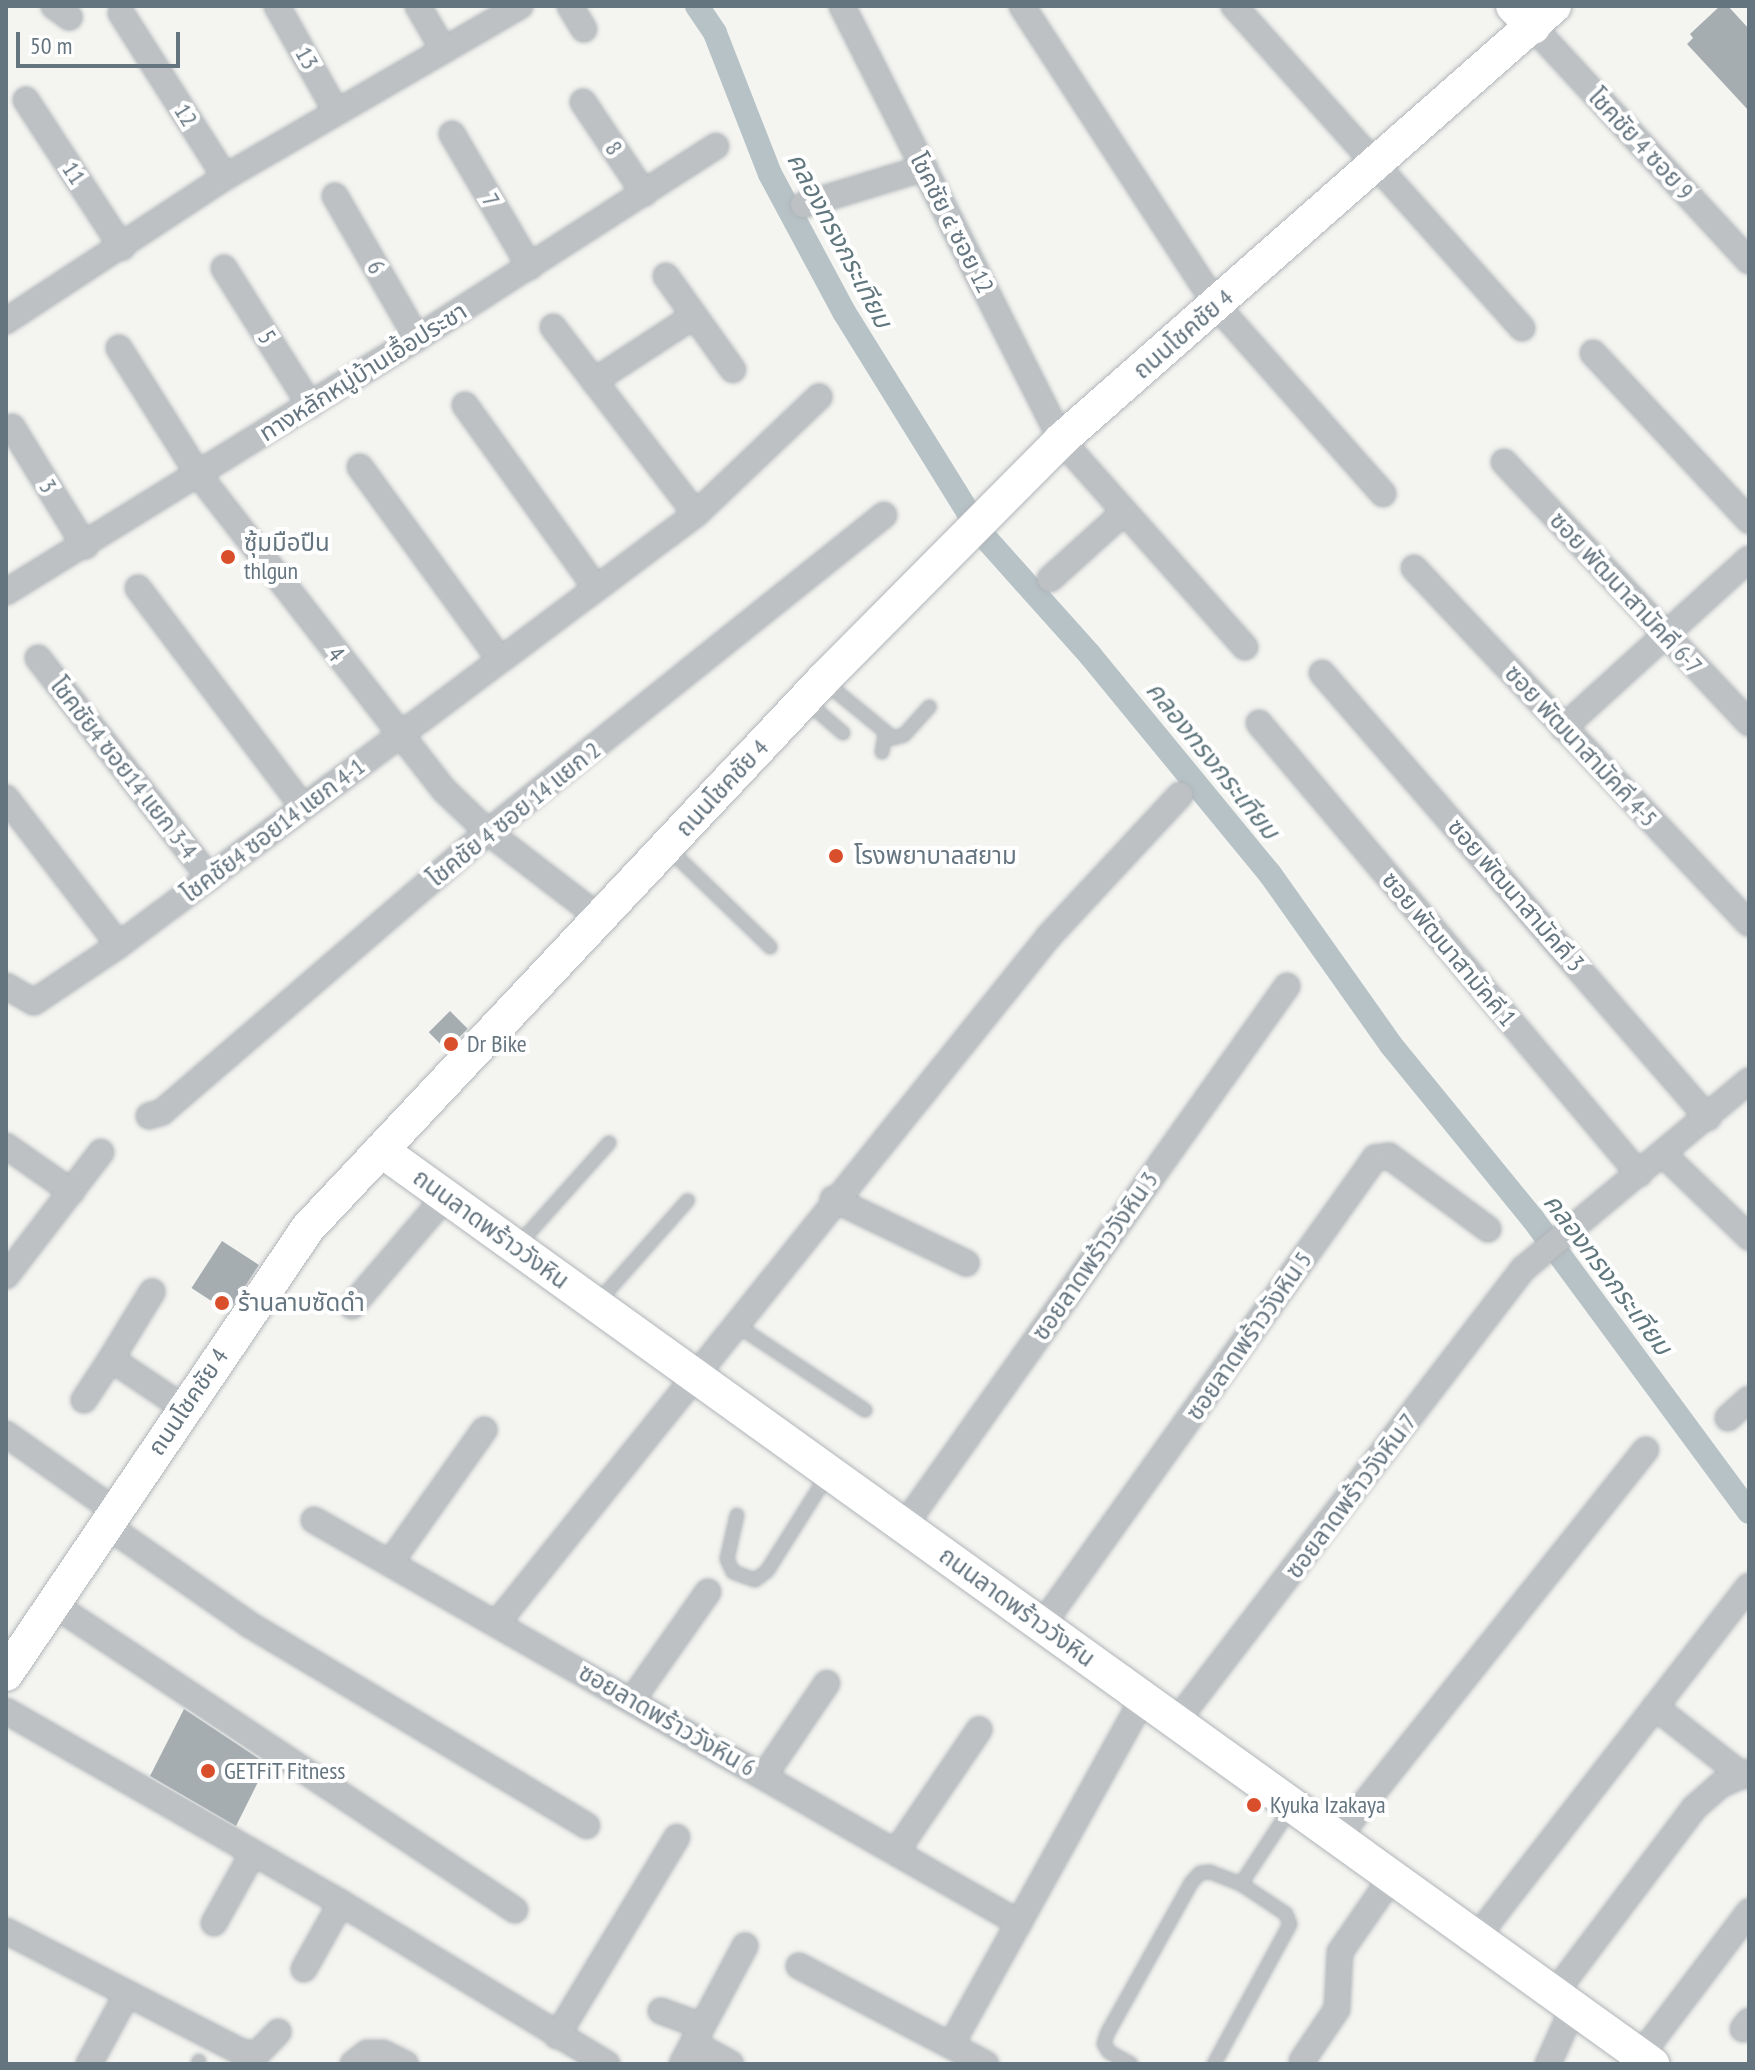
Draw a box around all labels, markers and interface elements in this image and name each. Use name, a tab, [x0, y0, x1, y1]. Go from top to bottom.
scale bar	[20, 16, 184, 66]
text: 50 m	[30, 30, 72, 61]
street label: 13	[289, 42, 325, 74]
street label: โชคชัย 4 ซอย 9	[1582, 83, 1700, 205]
street label: 12	[168, 98, 204, 132]
street label: 8	[599, 135, 629, 161]
water label: คลองทรงกระเทียม	[781, 147, 899, 333]
street label: โชคชัย ๔ ซอย 12	[904, 148, 1000, 298]
street label: 11	[56, 156, 92, 190]
street label: 7	[476, 188, 506, 212]
street label: 6	[361, 255, 391, 279]
street label: ถนนโชคชัย 4	[1127, 283, 1239, 385]
street label: ทางหลักหมู่บ้านเอื้อประชา	[254, 296, 472, 448]
street label: 5	[252, 325, 282, 349]
street label: 3	[33, 474, 63, 498]
street label: ซอย พัฒนาสามัคคี 6-7	[1544, 506, 1708, 680]
place label: ซุ้มมือปืน thlgun	[244, 529, 330, 585]
marker: ซุ้มมือปืน thlgun	[219, 548, 237, 566]
street label: 4	[321, 641, 351, 667]
street label: ซอย พัฒนาสามัคคี 4-5	[1499, 659, 1663, 833]
street label: โชคชัย4 ซอย14 แยก 3-4	[44, 672, 204, 864]
water label: คลองทรงกระเทียม	[1140, 675, 1286, 845]
street label: ถนนโชคชัย 4	[670, 733, 774, 843]
street label: โชคชัย 4 ซอย 14 แยก 2	[422, 735, 606, 893]
street label: โชคชัย4 ซอย14 แยก 4-1	[176, 752, 370, 908]
street label: ซอย พัฒนาสามัคคี 3	[1442, 813, 1590, 977]
place label: โรงพยาบาลสยาม	[854, 842, 1017, 870]
marker: โรงพยาบาลสยาม	[825, 845, 847, 867]
street label: ซอย พัฒนาสามัคคี 1	[1376, 866, 1522, 1032]
place label: Dr Bike	[467, 1030, 527, 1058]
marker: Dr Bike	[442, 1035, 460, 1053]
street label: ถนนลาดพร้าววังหิน	[407, 1163, 575, 1295]
street label: ซอยลาดพร้าววังหิน 3	[1026, 1166, 1164, 1346]
water label: คลองทรงกระเทียม	[1537, 1187, 1679, 1361]
street label: ซอยลาดพร้าววังหิน 5	[1180, 1246, 1318, 1426]
place label: ร้านลาบซัดดำ	[238, 1289, 365, 1317]
marker: ร้านลาบซัดดำ	[213, 1294, 231, 1312]
street label: ถนนโชคชัย 4	[142, 1343, 234, 1461]
street label: ซอยลาดพร้าววังหิน 7	[1280, 1408, 1422, 1584]
street label: ถนนลาดพร้าววังหิน	[933, 1541, 1101, 1673]
street label: ซอยลาดพร้าววังหิน 6	[574, 1658, 760, 1782]
place label: GETFiT Fitness	[224, 1757, 346, 1785]
marker: GETFiT Fitness	[199, 1762, 217, 1780]
place label: Kyuka Izakaya	[1270, 1791, 1386, 1819]
marker: Kyuka Izakaya	[1245, 1796, 1263, 1814]

